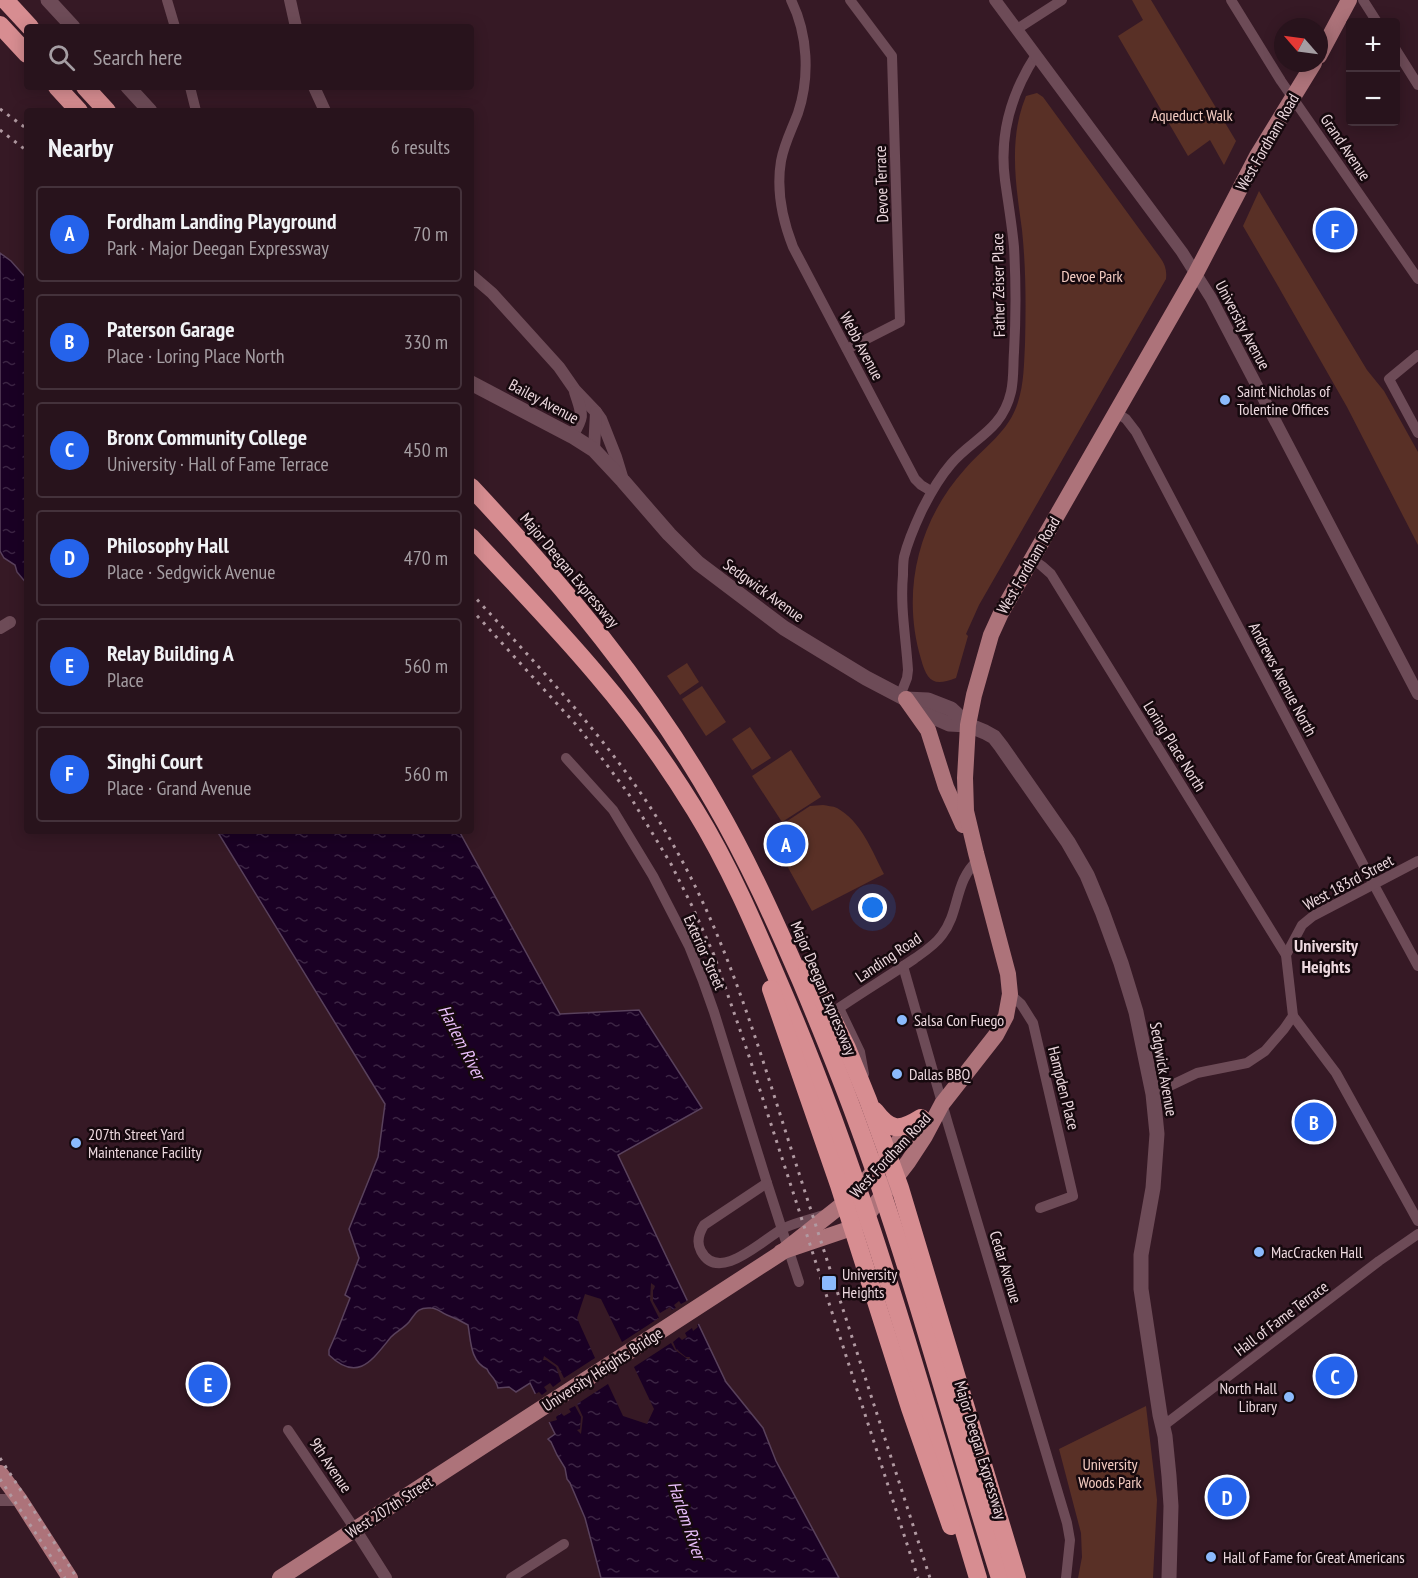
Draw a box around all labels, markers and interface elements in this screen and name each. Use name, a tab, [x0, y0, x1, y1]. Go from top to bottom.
north arrow	[1274, 18, 1328, 72]
map controls	[1346, 18, 1400, 126]
button: +	[1346, 18, 1400, 72]
search box	[24, 24, 474, 90]
icon: search	[45, 41, 78, 74]
text: Search here	[93, 43, 182, 71]
button: −	[1346, 72, 1400, 126]
street label: West Fordham Road	[1231, 90, 1303, 194]
park label: Aqueduct Walk	[1151, 105, 1234, 125]
street label: Grand Avenue	[1316, 110, 1376, 184]
text: Nearby	[48, 131, 113, 164]
text: 6 results	[391, 134, 450, 160]
street label: Devoe Terrace	[870, 145, 892, 223]
text: Fordham Landing Playground	[107, 207, 337, 235]
pin: F	[1316, 208, 1354, 252]
text: A	[64, 221, 75, 247]
text: 70 m	[413, 221, 448, 247]
street label: Father Zeiser Place	[987, 233, 1009, 337]
text: Park · Major Deegan Expressway	[107, 235, 329, 261]
park label: Devoe Park	[1061, 266, 1124, 286]
street label: University Avenue	[1211, 277, 1275, 373]
street label: Webb Avenue	[836, 309, 888, 383]
text: Paterson Garage	[107, 315, 235, 343]
text: B	[65, 329, 74, 355]
text: 330 m	[404, 329, 448, 355]
text: Place · Loring Place North	[107, 343, 285, 369]
street label: Bailey Avenue	[506, 374, 582, 428]
place label: Saint Nicholas of Tolentine Offices	[1237, 381, 1331, 419]
marker: Saint Nicholas of Tolentine Offices	[1218, 393, 1232, 407]
text: Bronx Community College	[107, 423, 307, 451]
text: C	[65, 437, 74, 463]
text: 450 m	[404, 437, 448, 463]
text: University · Hall of Fame Terrace	[107, 451, 329, 477]
street label: Major Deegan Expressway	[516, 508, 624, 632]
street label: West Fordham Road	[992, 513, 1064, 617]
text: Philosophy Hall	[107, 531, 229, 559]
text: D	[64, 545, 75, 571]
text: 470 m	[404, 545, 448, 571]
street label: Sedgwick Avenue	[720, 554, 808, 626]
text: Place · Sedgwick Avenue	[107, 559, 275, 585]
street label: Andrews Avenue North	[1245, 619, 1321, 739]
text: Relay Building A	[107, 639, 234, 667]
text: E	[65, 653, 74, 679]
text: 560 m	[404, 653, 448, 679]
text: Place	[107, 667, 144, 693]
street label: Loring Place North	[1139, 697, 1211, 795]
text: Singhi Court	[107, 747, 203, 775]
text: F	[65, 761, 74, 787]
text: 560 m	[404, 761, 448, 787]
text: Place · Grand Avenue	[107, 775, 252, 801]
pin: A	[766, 822, 806, 866]
street label: West 183rd Street	[1299, 850, 1397, 914]
your location	[858, 893, 887, 922]
street label: Exterior Street	[680, 911, 731, 993]
street label: Major Deegan Expressway	[787, 918, 861, 1058]
street label: Landing Road	[851, 928, 925, 986]
district label: University Heights	[1294, 934, 1359, 978]
water label: Harlem River	[433, 1001, 492, 1086]
place label: Salsa Con Fuego	[914, 1010, 1004, 1030]
marker: Salsa Con Fuego	[895, 1013, 909, 1027]
street label: Sedgwick Avenue	[1146, 1020, 1182, 1118]
street label: Hampden Place	[1044, 1044, 1084, 1132]
place label: Dallas BBQ	[909, 1064, 972, 1084]
marker: Dallas BBQ	[890, 1067, 904, 1081]
pin: B	[1294, 1100, 1334, 1144]
street label: West Fordham Road	[845, 1108, 935, 1202]
place label: 207th Street Yard Maintenance Facility	[88, 1124, 202, 1162]
marker: 207th Street Yard Maintenance Facility	[69, 1136, 83, 1150]
street label: Cedar Avenue	[986, 1228, 1026, 1306]
place label: MacCracken Hall	[1271, 1242, 1363, 1262]
marker: MacCracken Hall	[1252, 1245, 1266, 1259]
place label: University Heights	[842, 1264, 897, 1302]
marker: University Heights	[820, 1274, 838, 1292]
street label: Hall of Fame Terrace	[1230, 1276, 1332, 1360]
street label: University Heights Bridge	[538, 1323, 666, 1415]
pin: C	[1316, 1354, 1354, 1398]
pin: E	[188, 1362, 228, 1406]
street label: Major Deegan Expressway	[950, 1378, 1012, 1522]
place label: North Hall Library	[1219, 1378, 1277, 1416]
marker: North Hall Library	[1282, 1390, 1296, 1404]
street label: 9th Avenue	[305, 1434, 357, 1496]
park label: University Woods Park	[1078, 1454, 1143, 1492]
street label: West 207th Street	[342, 1471, 437, 1542]
pin: D	[1208, 1474, 1246, 1520]
water label: Harlem River	[663, 1478, 712, 1565]
place label: Hall of Fame for Great Americans	[1223, 1547, 1405, 1567]
marker: Hall of Fame for Great Americans	[1204, 1550, 1218, 1564]

